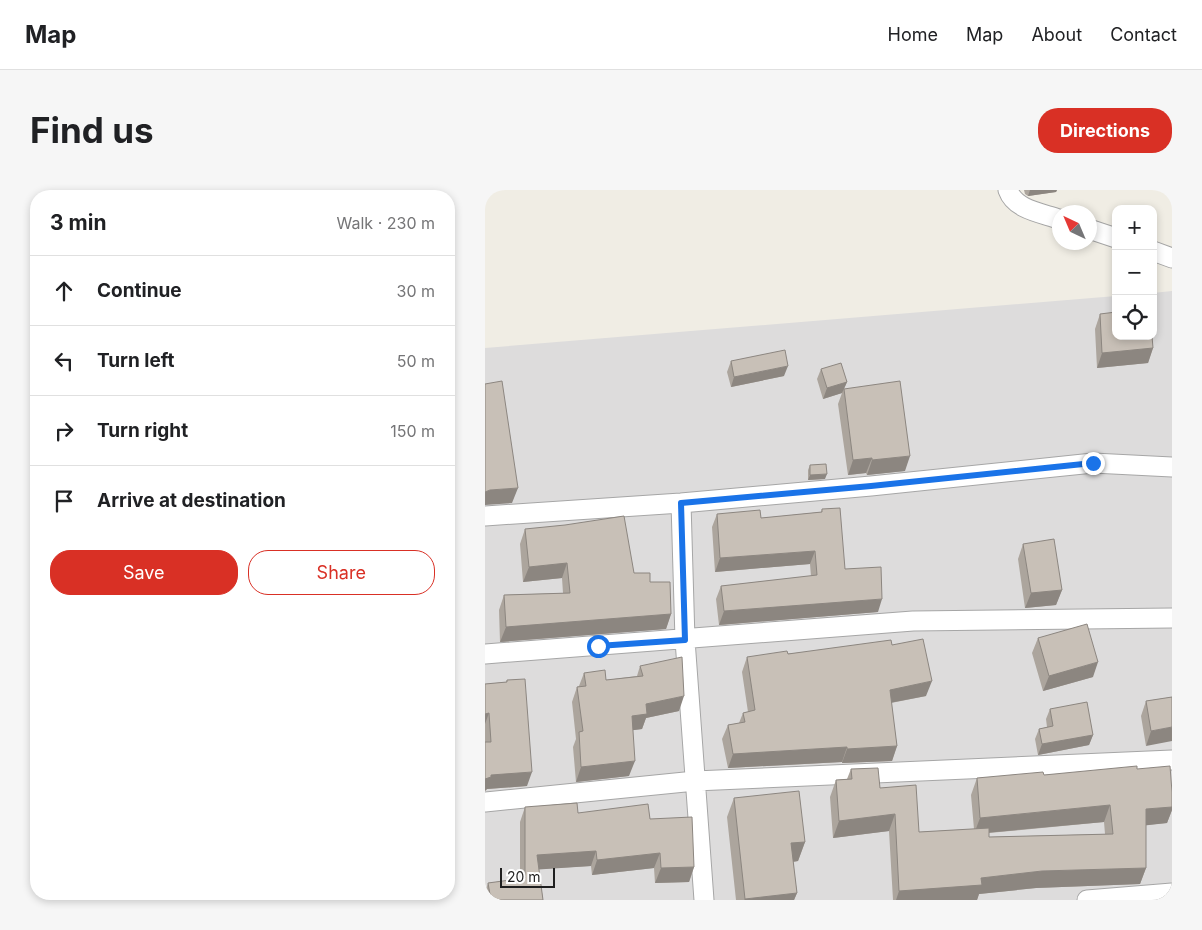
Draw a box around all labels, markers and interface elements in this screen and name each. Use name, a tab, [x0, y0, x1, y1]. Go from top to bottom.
text: Map	[25, 20, 76, 49]
text: Home	[888, 24, 938, 45]
text: Map	[966, 24, 1003, 45]
text: About	[1031, 24, 1082, 45]
text: Contact	[1110, 24, 1177, 45]
button: Directions	[1038, 108, 1172, 153]
text: Find us	[30, 109, 154, 151]
north arrow	[1052, 205, 1097, 250]
map controls	[1112, 205, 1157, 340]
button: +	[1112, 205, 1157, 250]
text: 3 min	[50, 210, 106, 235]
text: Walk · 230 m	[337, 213, 435, 233]
button: −	[1112, 250, 1157, 295]
icon: ahead	[50, 277, 78, 305]
text: Continue	[97, 279, 182, 302]
text: 30 m	[397, 281, 435, 301]
button: locate	[1112, 295, 1157, 340]
icon: left	[50, 347, 78, 375]
text: Turn left	[97, 349, 175, 372]
text: 50 m	[397, 351, 435, 371]
icon: right	[50, 417, 78, 445]
text: Turn right	[97, 419, 188, 442]
text: 150 m	[390, 421, 435, 441]
route end	[1082, 452, 1105, 475]
icon: arrive	[50, 487, 78, 515]
text: Arrive at destination	[97, 489, 286, 512]
button: Save	[50, 550, 238, 595]
button: Share	[248, 550, 435, 595]
route start	[587, 635, 610, 658]
scale bar	[500, 865, 555, 888]
text: 20 m	[507, 868, 541, 885]

